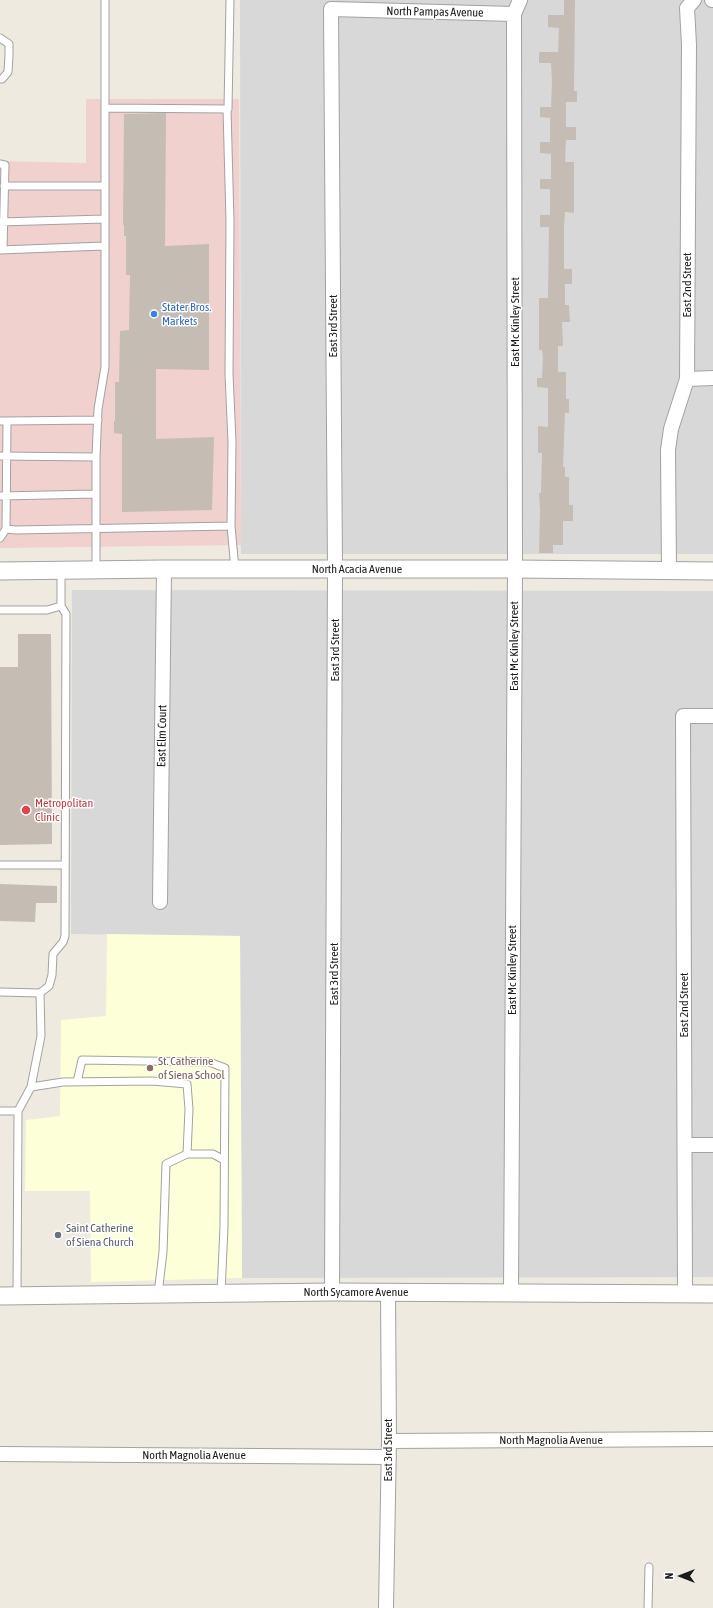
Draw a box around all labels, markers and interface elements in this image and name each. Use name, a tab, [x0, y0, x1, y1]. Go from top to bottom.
street label: North Pampas Avenue	[386, 4, 484, 20]
street label: East 2nd Street	[680, 252, 694, 318]
street label: East Mc Kinley Street	[508, 277, 522, 367]
street label: East 3rd Street	[326, 295, 340, 357]
place label: Stater Bros. Markets	[162, 300, 211, 328]
marker: Stater Bros. Markets	[149, 309, 159, 319]
street label: North Acacia Avenue	[312, 562, 402, 576]
street label: East Mc Kinley Street	[507, 601, 521, 691]
street label: East 3rd Street	[328, 619, 342, 681]
street label: East Elm Court	[154, 705, 170, 767]
place label: Metropolitan Clinic	[35, 796, 93, 824]
marker: Metropolitan Clinic	[20, 804, 32, 816]
street label: East Mc Kinley Street	[505, 925, 519, 1015]
street label: East 3rd Street	[327, 943, 341, 1005]
street label: East 2nd Street	[677, 972, 691, 1038]
place label: St. Catherine of Siena School	[158, 1054, 225, 1082]
marker: St. Catherine of Siena School	[145, 1063, 155, 1073]
place label: Saint Catherine of Siena Church	[66, 1221, 134, 1249]
marker: Saint Catherine of Siena Church	[53, 1230, 63, 1240]
street label: North Sycamore Avenue	[304, 1285, 408, 1299]
street label: East 3rd Street	[381, 1419, 395, 1481]
street label: North Magnolia Avenue	[499, 1433, 603, 1447]
street label: North Magnolia Avenue	[142, 1448, 246, 1462]
north arrow	[661, 1556, 701, 1596]
text: N	[663, 1573, 675, 1579]

